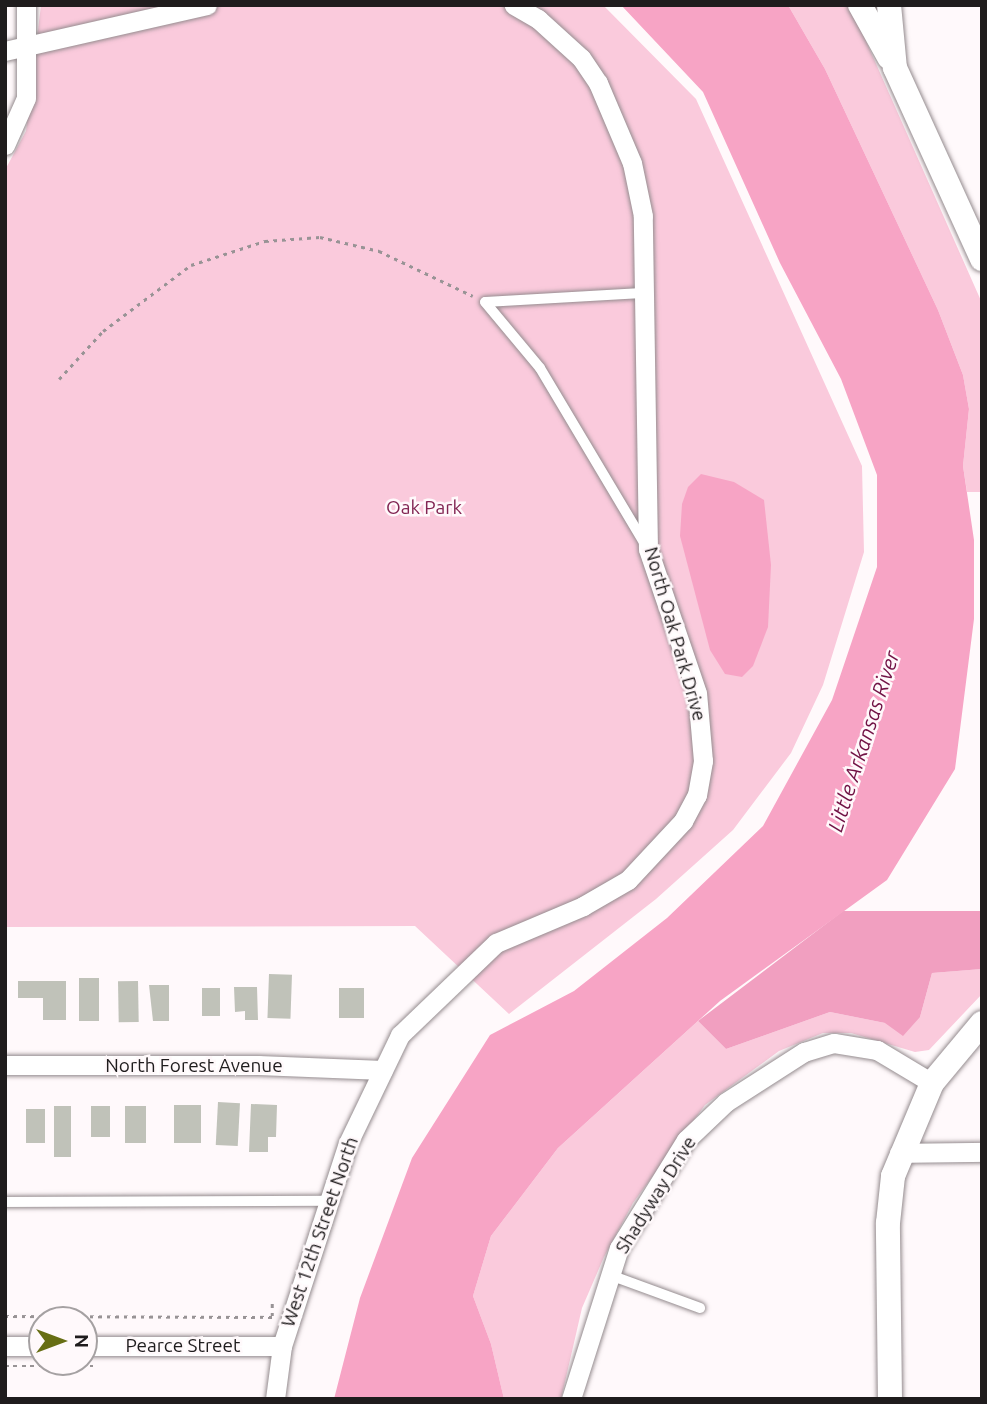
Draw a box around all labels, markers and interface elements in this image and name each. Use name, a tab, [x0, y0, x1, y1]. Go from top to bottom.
park label: Oak Park	[386, 497, 462, 519]
street label: North Oak Park Drive	[639, 544, 711, 724]
water label: Little Arkansas River	[822, 647, 904, 835]
street label: North Forest Avenue	[105, 1055, 283, 1077]
street label: Shadyway Drive	[611, 1132, 701, 1258]
street label: West 12th Street North	[277, 1134, 363, 1330]
north arrow	[28, 1306, 98, 1376]
text: N	[71, 1334, 93, 1348]
street label: Pearce Street	[125, 1335, 241, 1357]

